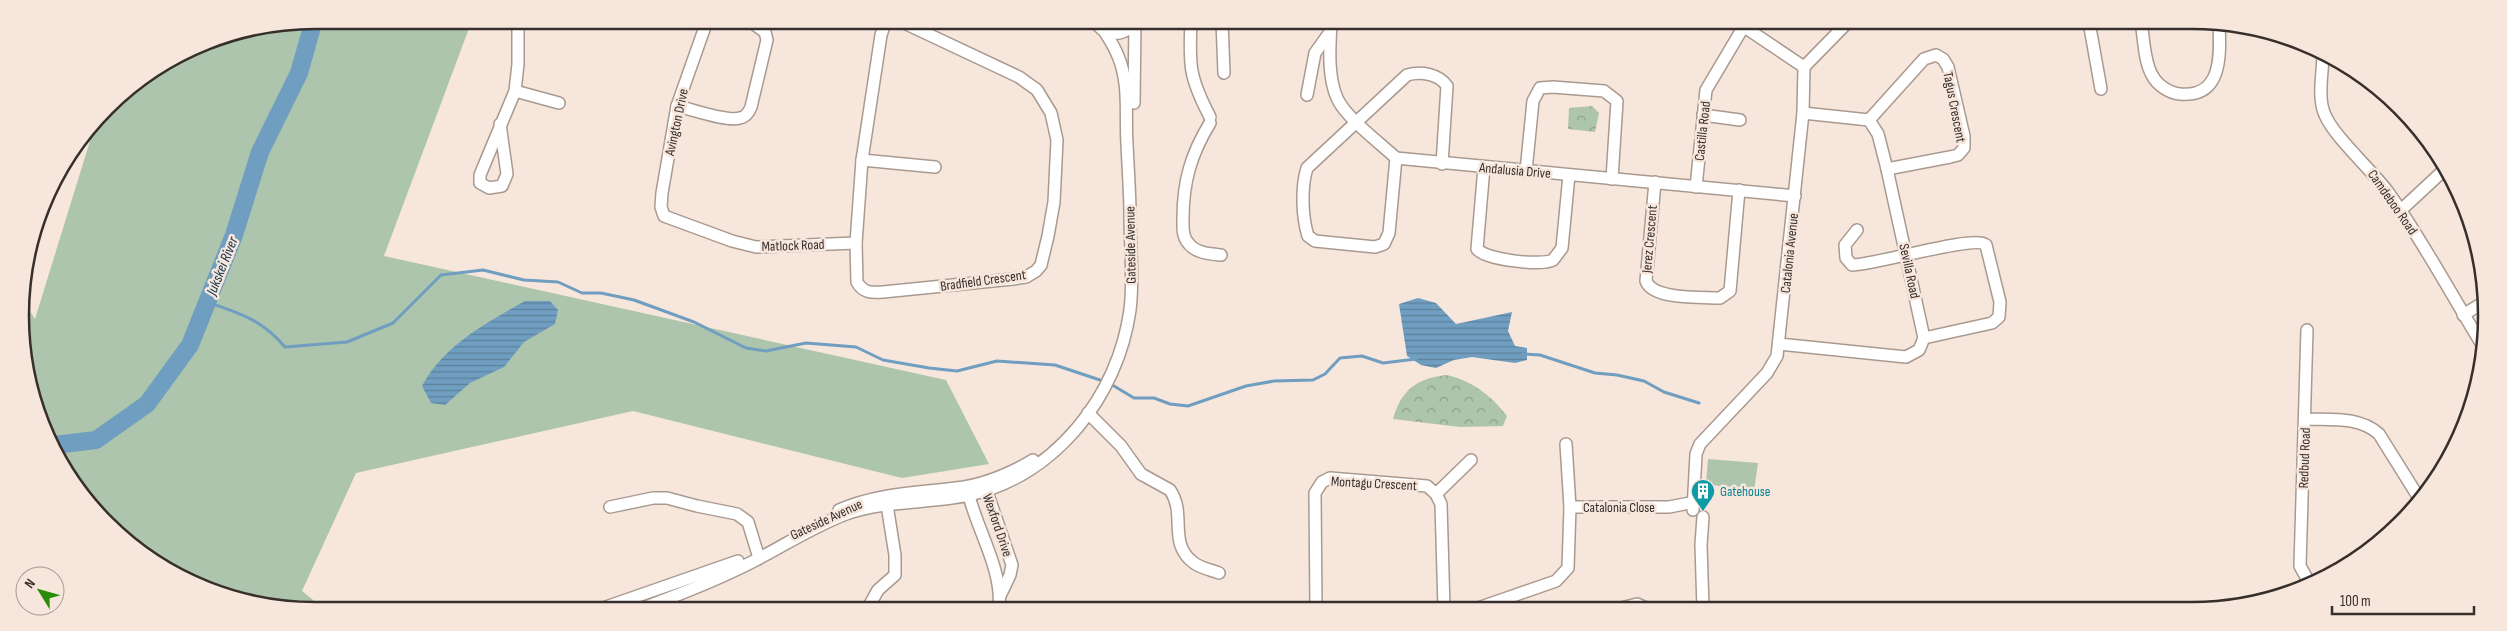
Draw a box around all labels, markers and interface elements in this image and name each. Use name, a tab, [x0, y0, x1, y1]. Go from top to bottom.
street label: Tagus Crescent	[1939, 70, 1970, 144]
street label: Avington Drive	[661, 87, 692, 158]
street label: Castilla Road	[1691, 100, 1714, 162]
street label: Andalusia Drive	[1478, 159, 1551, 182]
street label: Camdeboo Road	[2364, 167, 2421, 238]
street label: Jerez Crescent	[1638, 204, 1661, 275]
street label: Gateside Avenue	[1121, 206, 1140, 284]
street label: Catalonia Avenue	[1777, 212, 1802, 294]
water label: Jukskei River	[202, 233, 243, 299]
street label: Matlock Road	[761, 236, 825, 255]
street label: Sevilla Road	[1895, 242, 1924, 300]
street label: Bradfield Crescent	[939, 266, 1027, 295]
street label: Redbud Road	[2295, 427, 2314, 489]
street label: Montagu Crescent	[1330, 473, 1417, 494]
building icon: Gatehouse	[1690, 478, 1716, 512]
place label: Gatehouse	[1720, 483, 1770, 500]
street label: Wexford Drive	[979, 491, 1016, 559]
street label: Gateside Avenue	[787, 495, 865, 544]
street label: Catalonia Close	[1583, 499, 1655, 516]
north arrow	[15, 566, 65, 616]
text: N	[21, 575, 39, 592]
scale bar	[2332, 584, 2474, 616]
text: 100 m	[2340, 592, 2371, 611]

